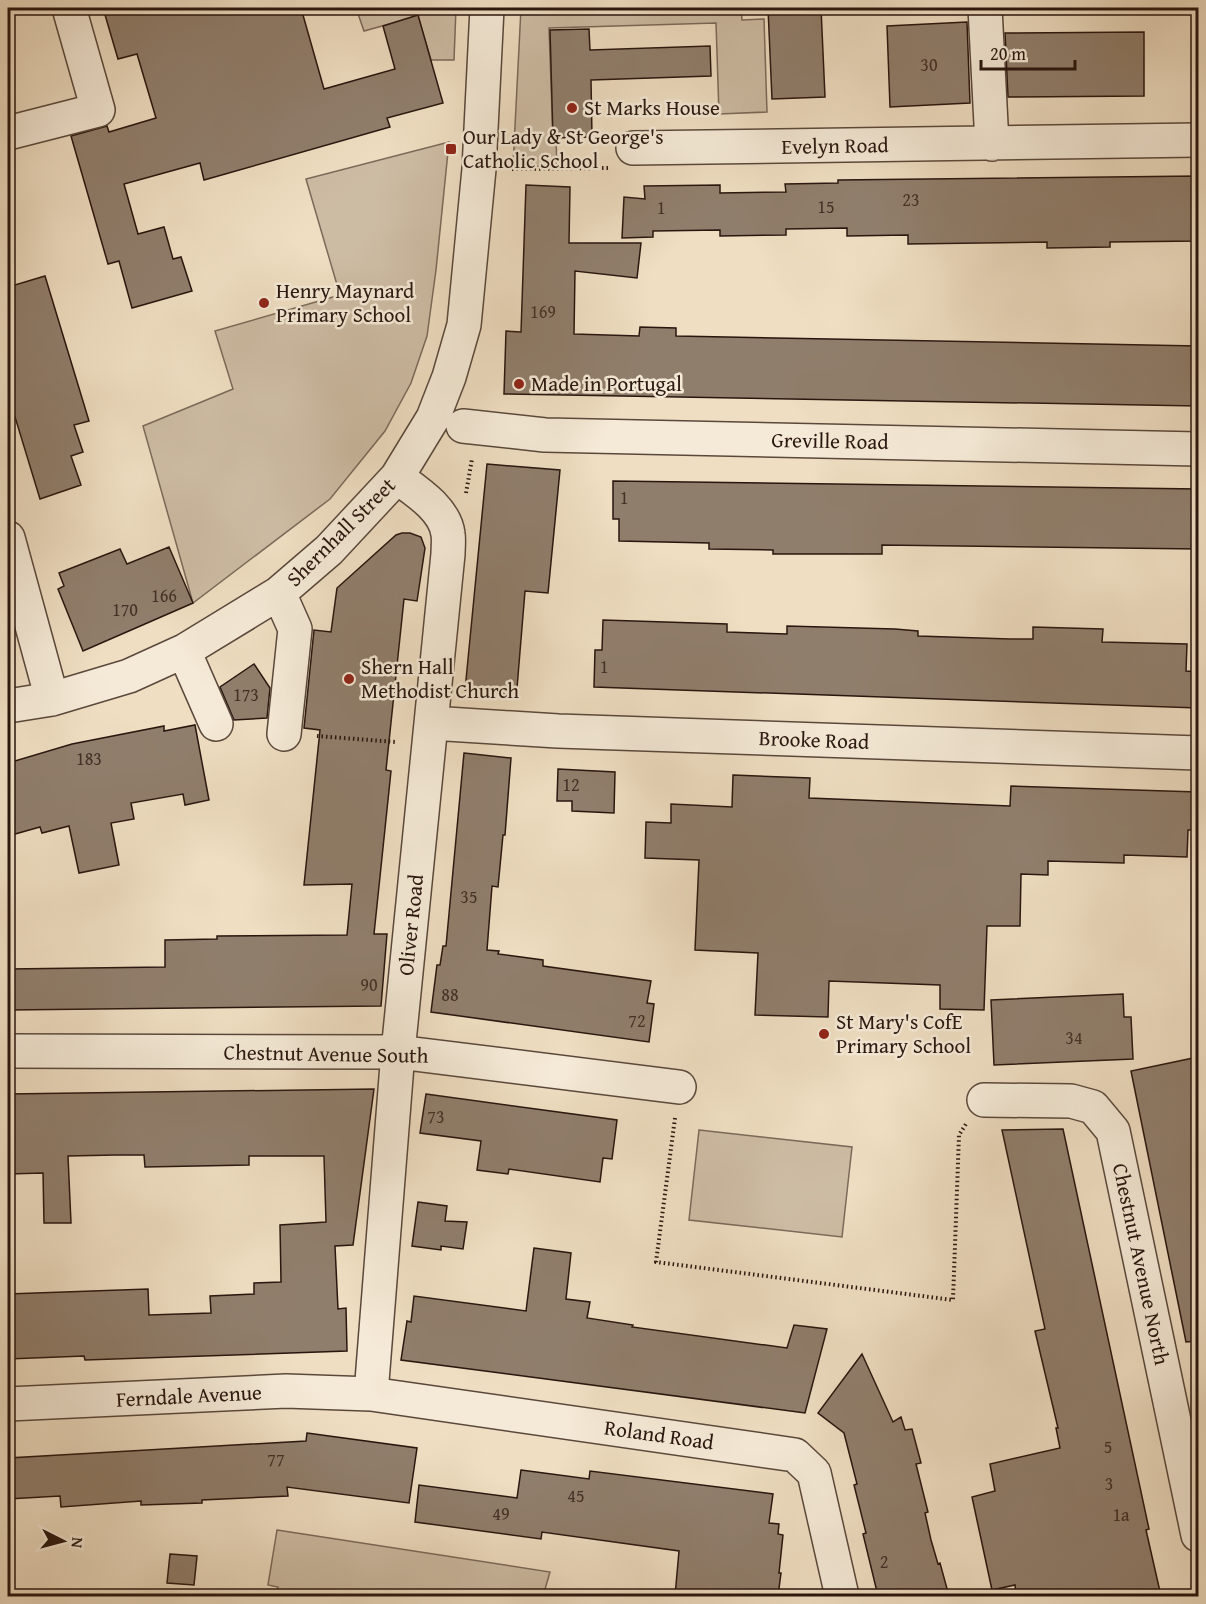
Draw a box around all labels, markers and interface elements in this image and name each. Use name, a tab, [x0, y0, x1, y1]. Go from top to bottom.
scale bar	[981, 33, 1076, 71]
text: 20 m	[990, 40, 1026, 67]
house number: 30	[920, 51, 938, 78]
place label: St Marks House	[584, 92, 720, 123]
marker: St Marks House	[565, 101, 579, 115]
place label: Our Lady & St George's Catholic School	[463, 121, 664, 176]
street label: Evelyn Road	[781, 129, 890, 162]
marker: Our Lady & St George's Catholic School	[444, 142, 458, 156]
house number: 23	[902, 186, 920, 213]
house number: 15	[817, 193, 835, 220]
house number: 1	[657, 194, 665, 221]
place label: Henry Maynard Primary School	[276, 275, 415, 330]
marker: Henry Maynard Primary School	[257, 296, 271, 310]
house number: 169	[530, 298, 556, 325]
place label: Made in Portugal	[531, 368, 682, 399]
marker: Made in Portugal	[512, 377, 526, 391]
street label: Greville Road	[771, 424, 890, 457]
street label: Shernhall Street	[279, 470, 403, 593]
house number: 1	[620, 484, 628, 511]
house number: 166	[151, 582, 177, 609]
house number: 170	[112, 596, 138, 623]
place label: Shern Hall Methodist Church	[361, 651, 519, 706]
house number: 1	[600, 653, 608, 680]
marker: Shern Hall Methodist Church	[342, 672, 356, 686]
house number: 173	[233, 681, 259, 708]
street label: Brooke Road	[758, 722, 870, 757]
house number: 183	[76, 745, 102, 772]
house number: 12	[562, 771, 580, 798]
street label: Oliver Road	[390, 872, 431, 977]
house number: 35	[460, 883, 478, 910]
house number: 90	[360, 971, 378, 998]
house number: 88	[441, 981, 459, 1008]
place label: St Mary's CofE Primary School	[836, 1006, 971, 1061]
house number: 72	[628, 1007, 646, 1034]
house number: 34	[1065, 1024, 1083, 1051]
marker: St Mary's CofE Primary School	[817, 1027, 831, 1041]
street label: Chestnut Avenue South	[223, 1036, 429, 1071]
house number: 73	[427, 1103, 445, 1130]
street label: Chestnut Avenue North	[1105, 1160, 1178, 1368]
street label: Ferndale Avenue	[115, 1376, 263, 1415]
street label: Roland Road	[602, 1411, 717, 1458]
house number: 5	[1104, 1433, 1112, 1460]
house number: 77	[267, 1446, 285, 1473]
house number: 3	[1105, 1470, 1113, 1497]
house number: 45	[567, 1482, 585, 1509]
house number: 49	[492, 1500, 510, 1527]
house number: 1a	[1112, 1501, 1130, 1528]
north arrow	[33, 1511, 93, 1571]
text: N	[65, 1536, 90, 1549]
house number: 2	[880, 1548, 888, 1575]

